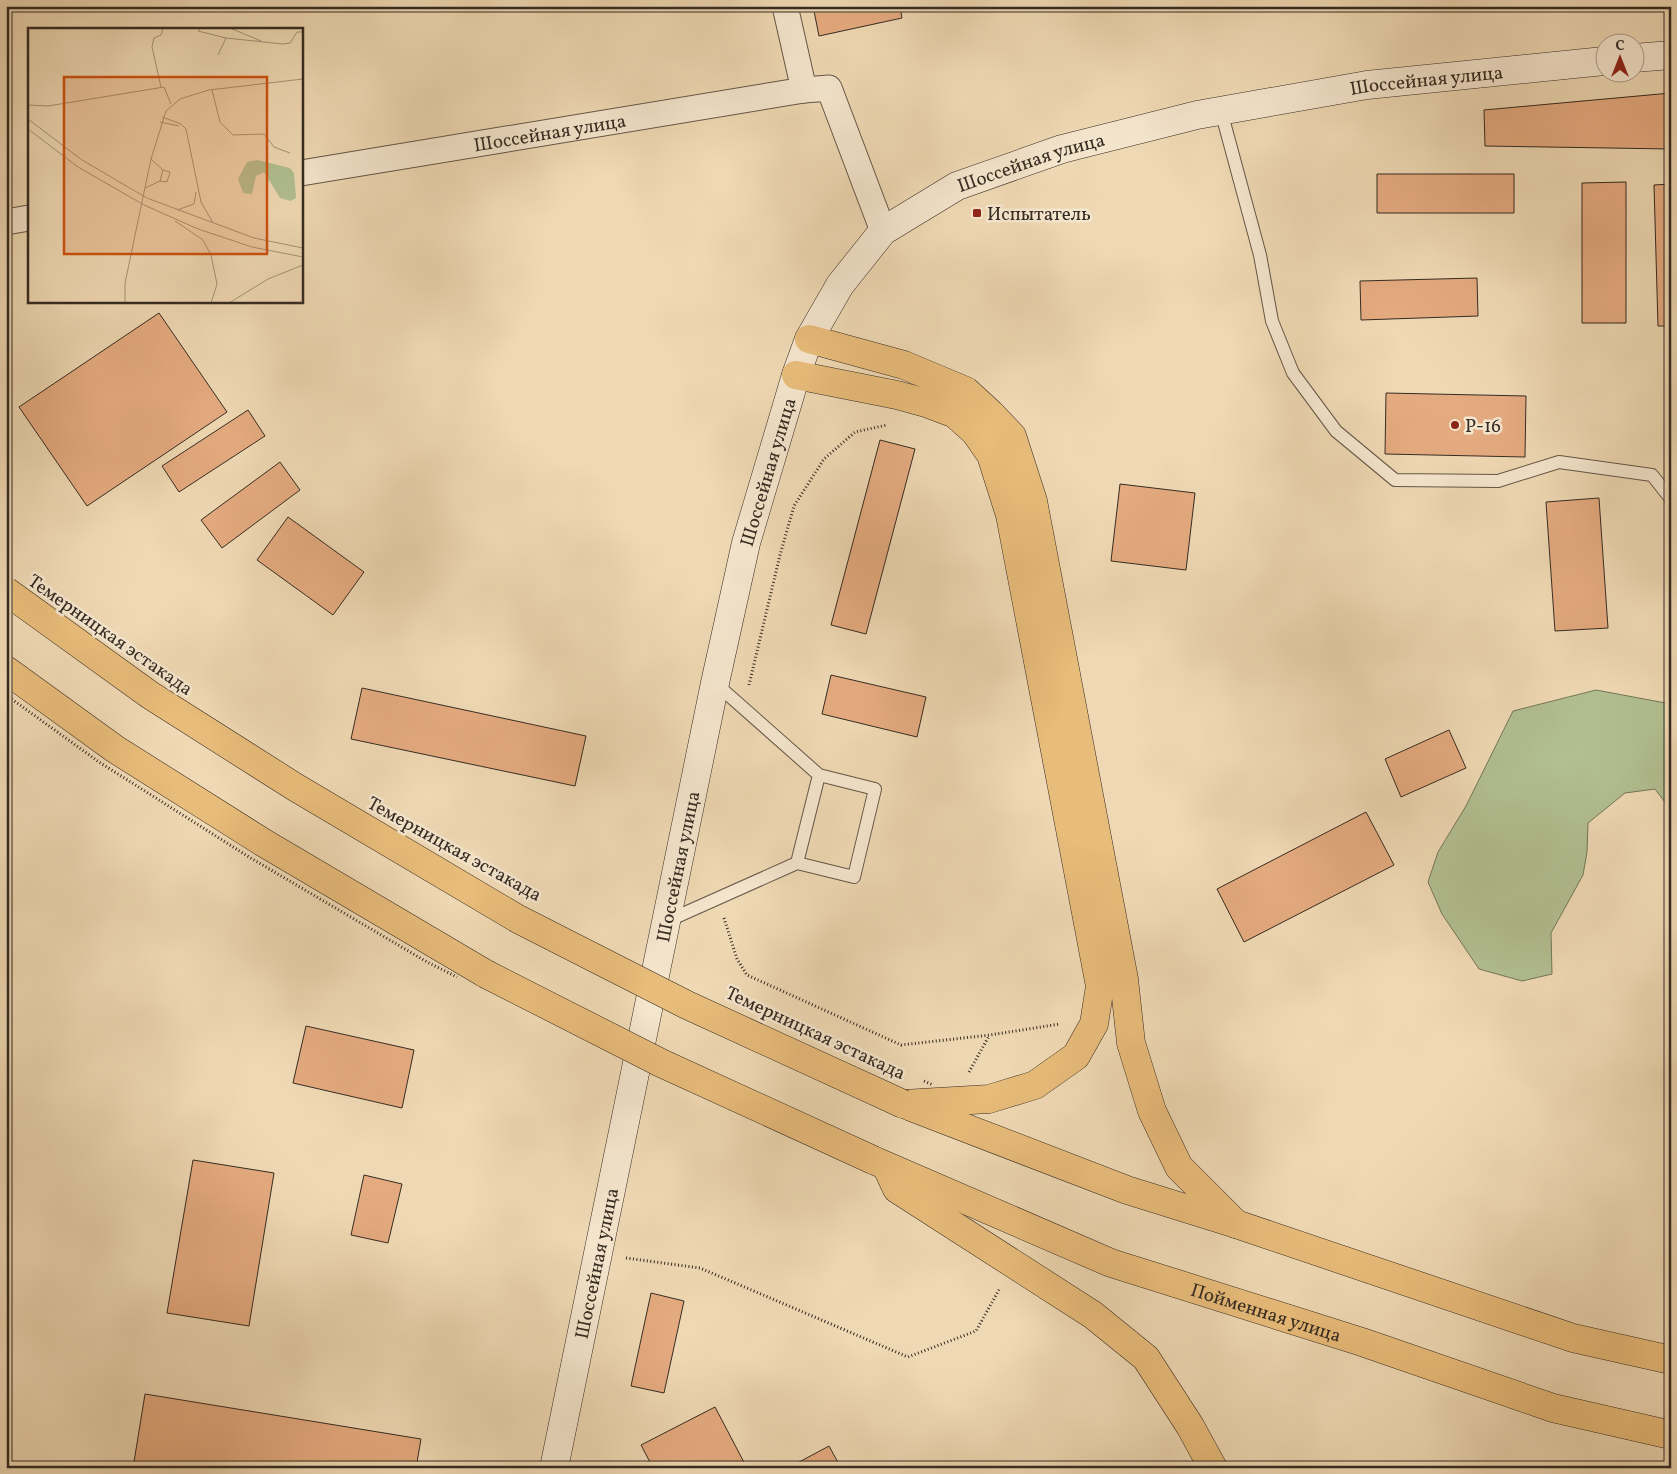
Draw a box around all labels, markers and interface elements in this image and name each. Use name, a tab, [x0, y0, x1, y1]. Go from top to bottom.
inset map	[28, 28, 302, 302]
north arrow	[1594, 32, 1644, 82]
text: С	[1615, 37, 1625, 56]
street label: Шоссейная улица	[1348, 60, 1504, 103]
street label: Шоссейная улица	[472, 109, 628, 159]
street label: Шоссейная улица	[954, 128, 1108, 200]
place label: Испытатель	[987, 202, 1091, 228]
marker: Испытатель	[971, 207, 983, 219]
street label: Шоссейная улица	[735, 395, 804, 550]
place label: Р-16	[1465, 414, 1501, 440]
marker: Р-16	[1449, 419, 1461, 431]
street label: Темерницкая эстакада	[22, 569, 198, 702]
street label: Шоссейная улица	[651, 789, 708, 945]
street label: Темерницкая эстакада	[362, 791, 546, 909]
street label: Темерницкая эстакада	[721, 981, 909, 1087]
street label: Шоссейная улица	[570, 1186, 626, 1342]
street label: Пойменная улица	[1187, 1278, 1344, 1350]

